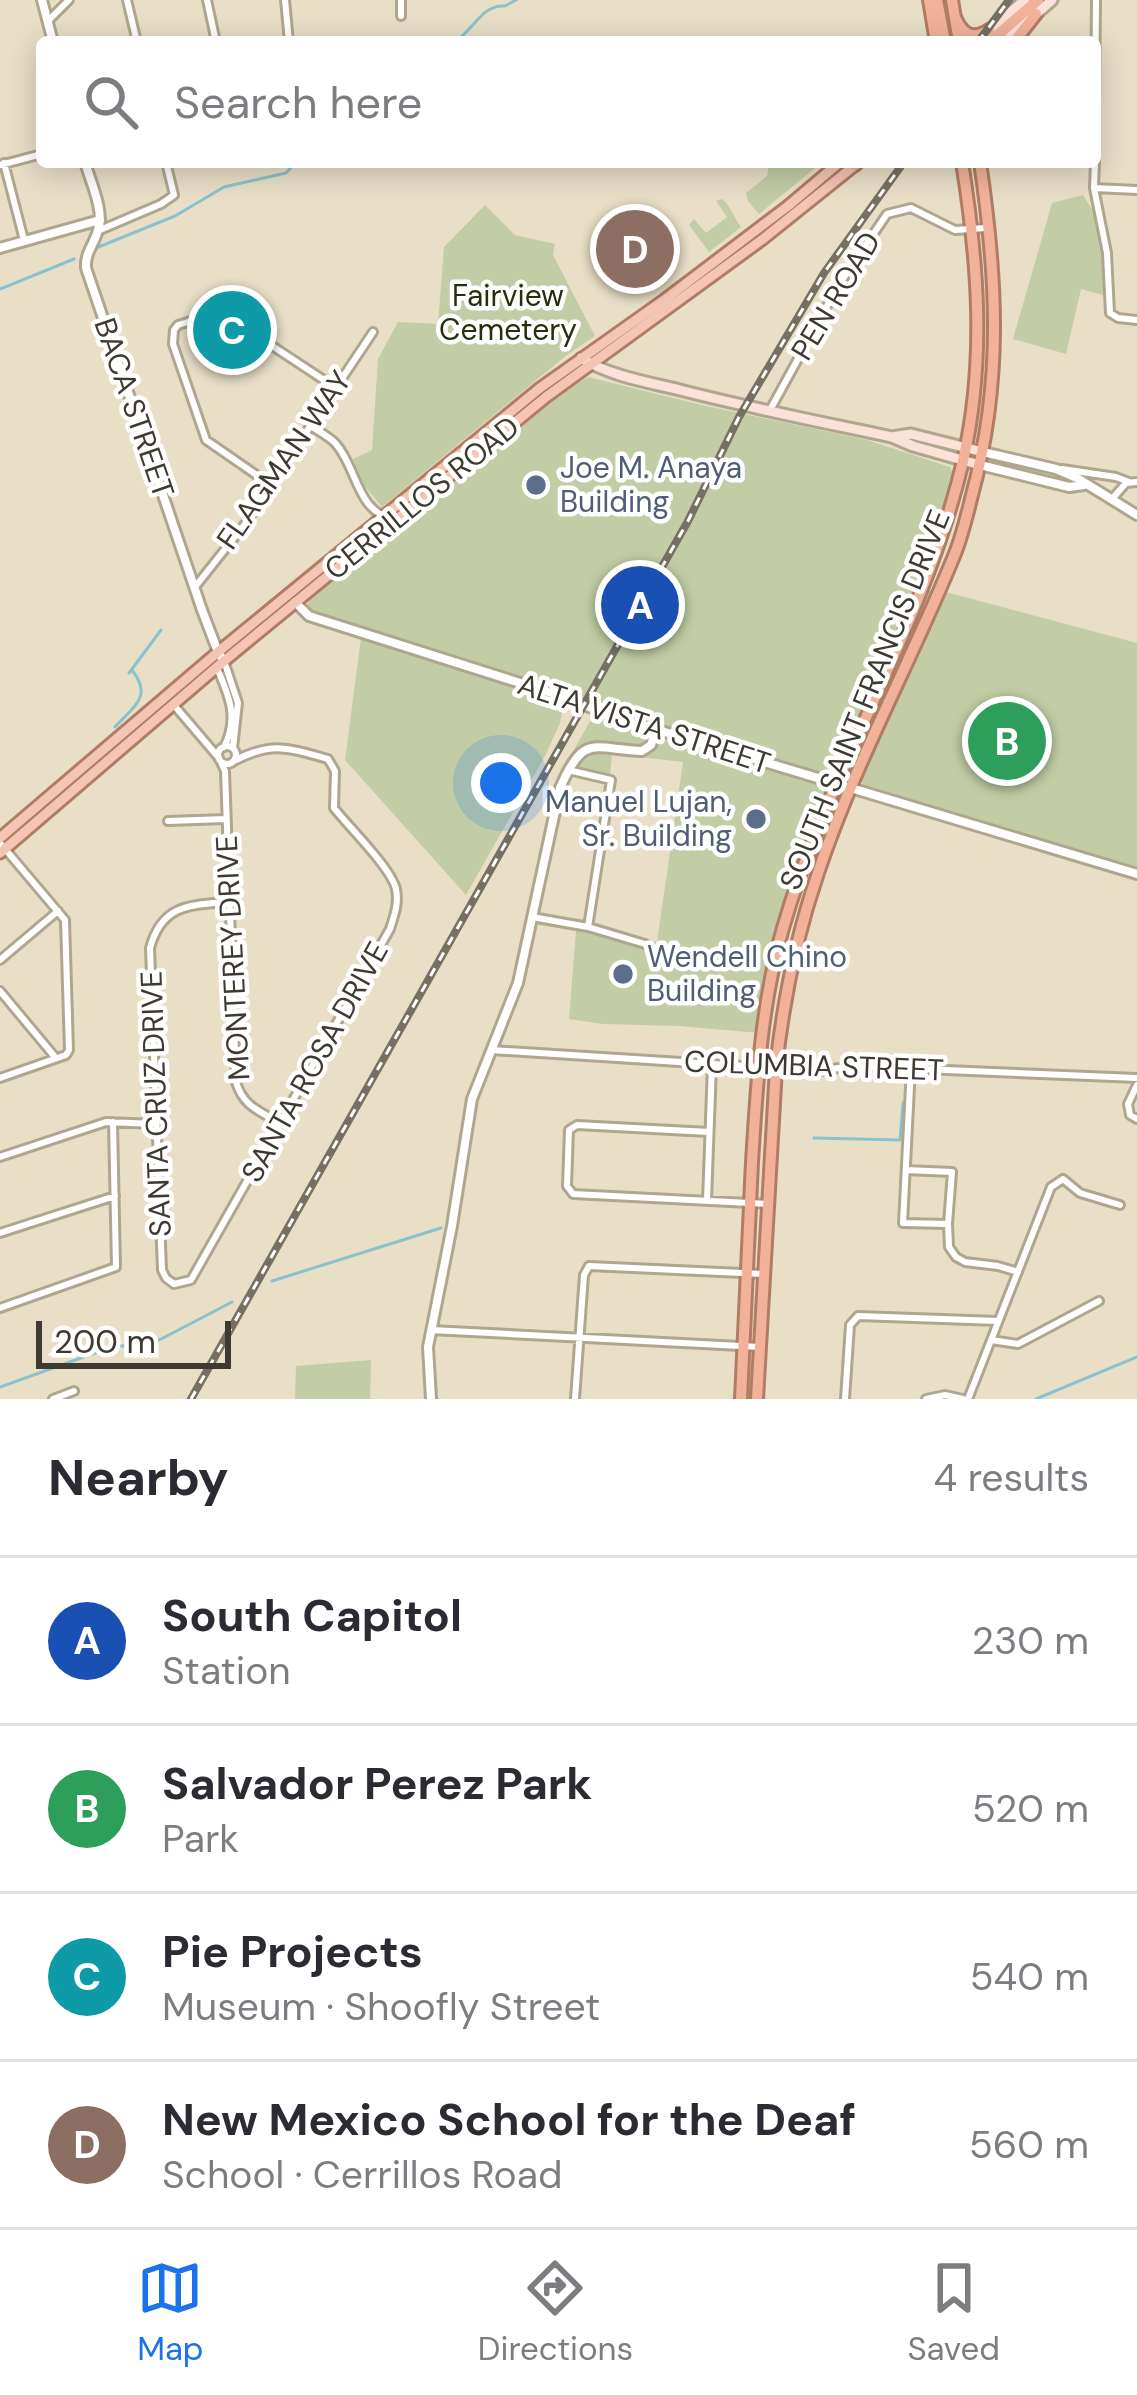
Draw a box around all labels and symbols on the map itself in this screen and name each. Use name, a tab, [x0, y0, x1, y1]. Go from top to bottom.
pin: D	[596, 204, 674, 294]
street label: PEN ROAD	[782, 224, 889, 367]
park label: Fairview Cemetery	[439, 276, 577, 349]
pin: C	[193, 285, 271, 375]
street label: BACA STREET	[85, 313, 183, 503]
street label: FLAGMAN WAY	[208, 363, 360, 557]
street label: CERRILLOS ROAD	[316, 407, 527, 588]
place label: Joe M. Anaya Building	[560, 448, 742, 521]
marker: Joe M. Anaya Building	[523, 472, 549, 498]
street label: SOUTH SAINT FRANCIS DRIVE	[770, 504, 959, 895]
pin: A	[601, 560, 679, 650]
street label: ALTA VISTA STREET	[513, 664, 775, 783]
pin: B	[968, 696, 1046, 786]
your location	[471, 753, 531, 813]
place label: Manuel Lujan, Sr. Building	[545, 782, 732, 855]
marker: Manuel Lujan, Sr. Building	[743, 806, 769, 832]
street label: MONTEREY DRIVE	[207, 834, 258, 1082]
street label: SANTA ROSA DRIVE	[232, 935, 397, 1189]
place label: Wendell Chino Building	[647, 937, 847, 1010]
marker: Wendell Chino Building	[610, 961, 636, 987]
street label: SANTA CRUZ DRIVE	[131, 970, 180, 1238]
street label: COLUMBIA STREET	[684, 1041, 945, 1090]
scale bar	[36, 1315, 231, 1368]

